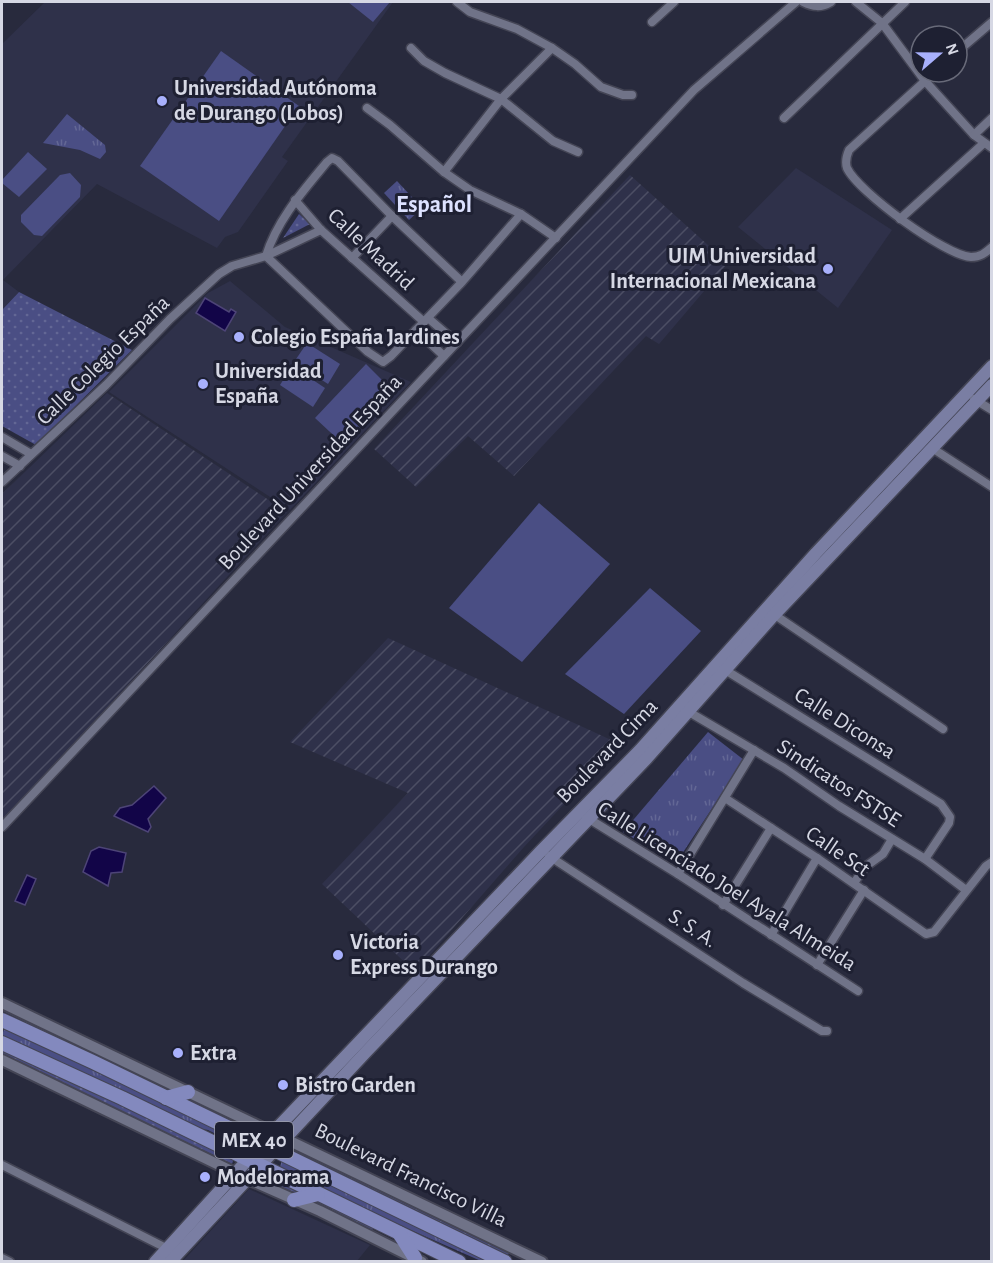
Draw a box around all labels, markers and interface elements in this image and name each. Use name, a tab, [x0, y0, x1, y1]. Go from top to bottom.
north arrow	[909, 24, 969, 84]
text: N	[943, 41, 962, 57]
place label: Universidad Autónoma de Durango (Lobos)	[174, 77, 377, 124]
marker: Universidad Autónoma de Durango (Lobos)	[155, 94, 169, 108]
district label: Español	[396, 193, 472, 217]
street label: Calle Madrid	[324, 204, 418, 294]
place label: UIM Universidad Internacional Mexicana	[610, 245, 816, 292]
marker: UIM Universidad Internacional Mexicana	[821, 262, 835, 276]
street label: Calle Colegio España	[32, 291, 174, 429]
place label: Colegio España Jardines	[251, 326, 460, 348]
marker: Colegio España Jardines	[232, 330, 246, 344]
place label: Universidad España	[215, 360, 322, 407]
street label: Boulevard Universidad España	[214, 370, 406, 574]
marker: Universidad España	[196, 377, 210, 391]
street label: Calle Diconsa	[791, 683, 899, 763]
street label: Boulevard Cima	[552, 695, 662, 807]
street label: Sindicatos FSTSE	[773, 735, 905, 831]
street label: Calle Licenciado Joel Ayala Almeida	[594, 797, 860, 975]
street label: Calle Sct	[802, 822, 874, 880]
street label: S. S. A.	[665, 904, 721, 952]
place label: Victoria Express Durango	[350, 931, 498, 978]
marker: Victoria Express Durango	[331, 948, 345, 962]
place label: Extra	[190, 1042, 237, 1064]
marker: Extra	[171, 1046, 185, 1060]
place label: Bistro Garden	[295, 1074, 416, 1096]
marker: Bistro Garden	[276, 1078, 290, 1092]
street label: Boulevard Francisco Villa	[311, 1119, 511, 1231]
road number: MEX 40	[215, 1122, 293, 1158]
place label: Modelorama	[217, 1166, 330, 1188]
marker: Modelorama	[198, 1170, 212, 1184]

